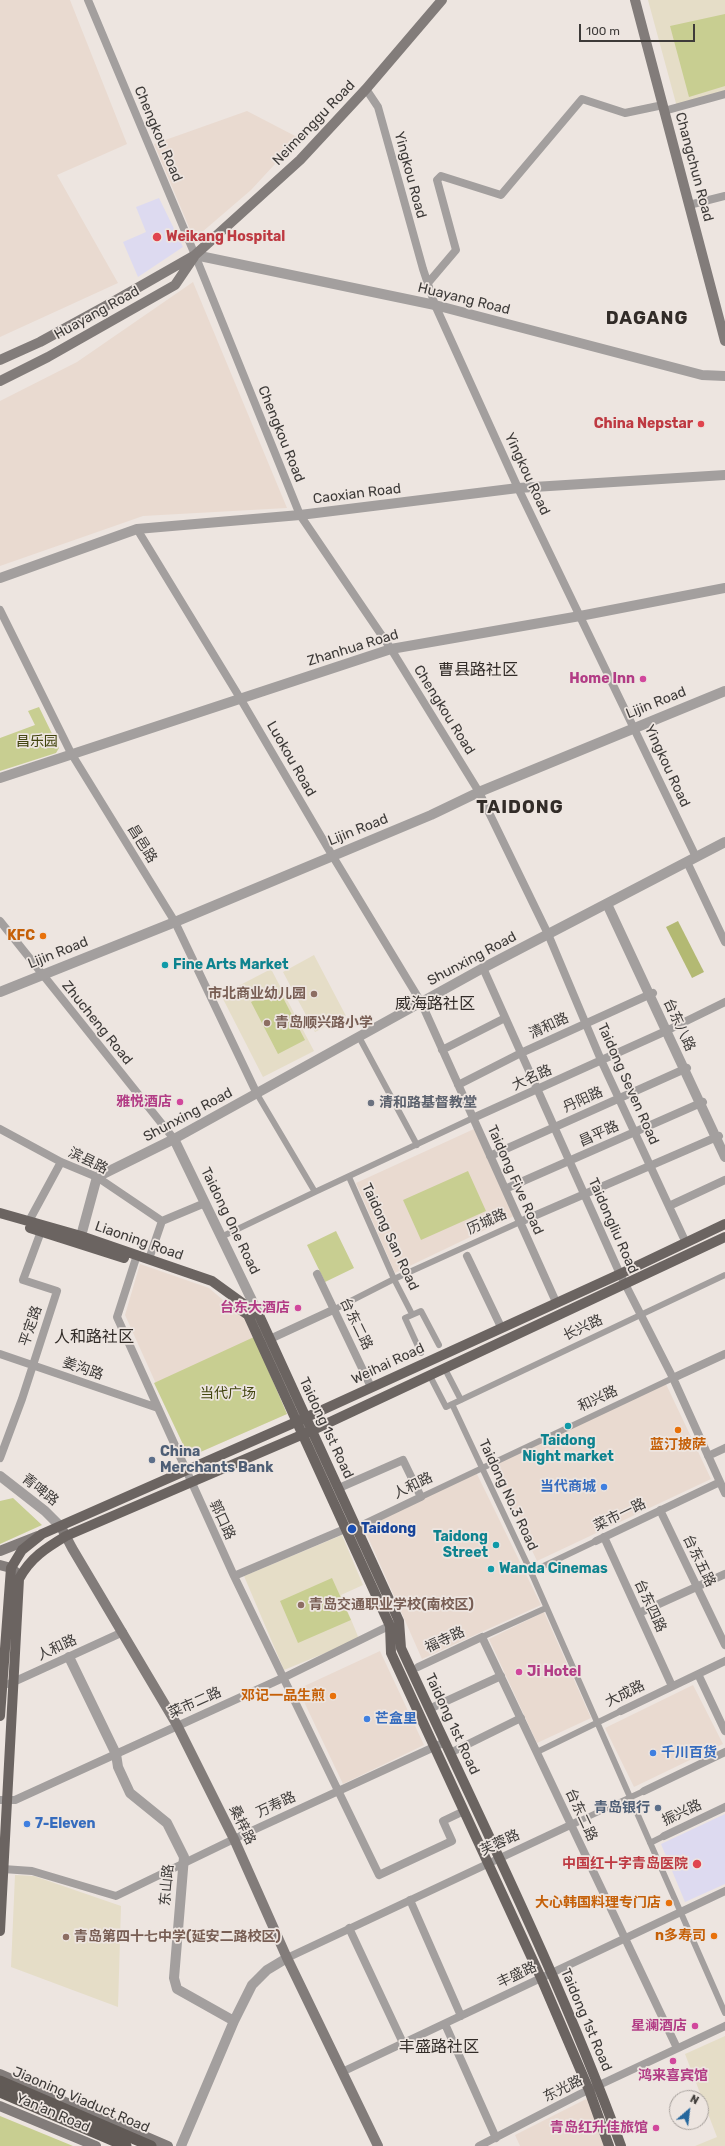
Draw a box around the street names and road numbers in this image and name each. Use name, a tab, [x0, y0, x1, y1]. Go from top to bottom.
street label: Neimenggu Road	[269, 77, 359, 169]
street label: Chengkou Road	[130, 84, 186, 184]
street label: Changchun Road	[671, 111, 717, 223]
street label: Yingkou Road	[390, 130, 430, 220]
street label: Huayang Road	[416, 279, 512, 319]
street label: Huayang Road	[52, 283, 142, 343]
street label: Chengkou Road	[254, 383, 308, 485]
street label: Yingkou Road	[501, 430, 553, 518]
street label: Caoxian Road	[312, 480, 402, 508]
street label: Zhanhua Road	[305, 626, 401, 670]
street label: Chengkou Road	[410, 662, 478, 758]
street label: Lijin Road	[624, 683, 688, 723]
street label: Luokou Road	[263, 718, 319, 800]
street label: Yingkou Road	[641, 722, 693, 810]
street label: Lijin Road	[326, 810, 390, 850]
street label: 昌邑路	[124, 822, 160, 866]
street label: Shunxing Road	[425, 928, 519, 990]
street label: Lijin Road	[26, 933, 90, 973]
street label: Zhucheng Road	[58, 978, 136, 1068]
street label: 台东八路	[660, 996, 698, 1054]
street label: 清和路	[526, 1010, 572, 1042]
street label: Taidong Seven Road	[594, 1021, 662, 1147]
street label: 大名路	[509, 1062, 555, 1094]
street label: Shunxing Road	[141, 1084, 235, 1146]
street label: 丹阳路	[560, 1084, 606, 1116]
street label: 昌平路	[576, 1118, 622, 1150]
street label: Taidong Five Road	[483, 1123, 547, 1237]
street label: 滨县路	[65, 1144, 111, 1178]
street label: Taidong One Road	[197, 1165, 263, 1277]
street label: Taidongliu Road	[584, 1176, 642, 1276]
street label: Taidong San Road	[358, 1181, 422, 1293]
street label: 历城路	[464, 1206, 510, 1238]
street label: Liaoning Road	[93, 1218, 185, 1264]
street label: 台东二路	[336, 1295, 376, 1353]
street label: 平定路	[16, 1303, 46, 1349]
street label: 长兴路	[560, 1312, 606, 1344]
street label: Weihai Road	[349, 1340, 427, 1388]
street label: 姜沟路	[60, 1354, 106, 1384]
street label: Taidong 1st Road	[295, 1375, 357, 1481]
street label: 和兴路	[575, 1383, 621, 1415]
street label: Taidong No.3 Road	[475, 1437, 541, 1553]
street label: 人和路	[390, 1469, 436, 1503]
street label: 青啤路	[18, 1470, 62, 1510]
street label: 菜市一路	[591, 1495, 649, 1535]
street label: 郭口路	[206, 1497, 238, 1543]
street label: 台东五路	[679, 1532, 719, 1590]
street label: 台东四路	[631, 1577, 669, 1635]
street label: 福寺路	[422, 1624, 468, 1656]
street label: 人和路	[34, 1632, 80, 1664]
street label: Taidong 1st Road	[421, 1671, 483, 1777]
street label: 大成路	[602, 1677, 648, 1711]
street label: 菜市二路	[166, 1684, 224, 1722]
street label: 台东二路	[562, 1786, 600, 1844]
street label: 万寿路	[253, 1789, 299, 1821]
street label: 振兴路	[659, 1797, 705, 1829]
street label: 桑梓路	[225, 1802, 259, 1848]
street label: 芙蓉路	[477, 1827, 523, 1859]
street label: 东山路	[157, 1863, 177, 1907]
street label: 丰盛路	[494, 1959, 540, 1991]
street label: Taidong 1st Road	[557, 1966, 615, 2074]
street label: Jiaoning Viaduct Road	[10, 2064, 152, 2136]
street label: 东光路	[540, 2072, 586, 2106]
street label: Yan'an Road	[13, 2090, 93, 2136]

